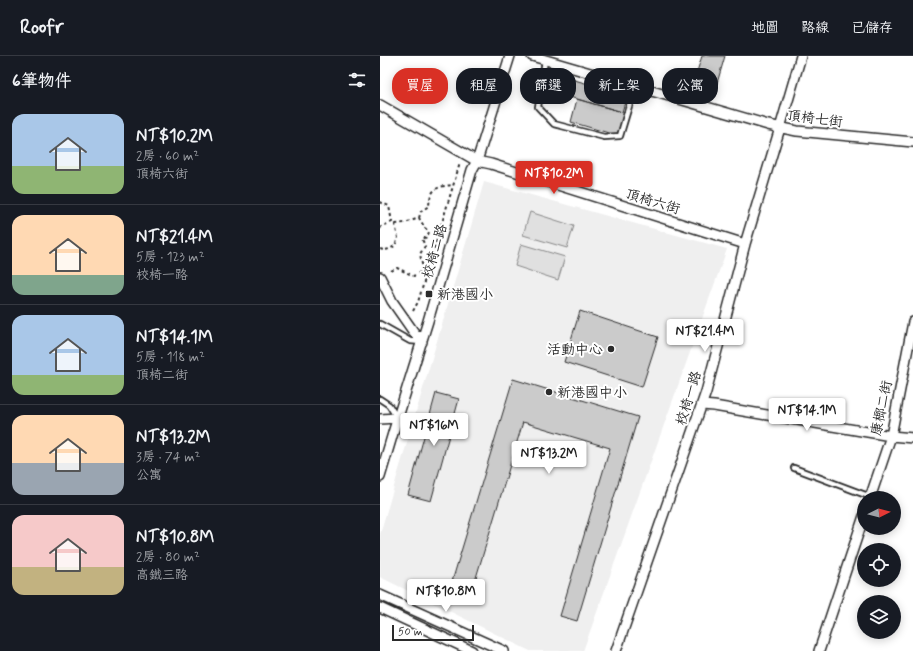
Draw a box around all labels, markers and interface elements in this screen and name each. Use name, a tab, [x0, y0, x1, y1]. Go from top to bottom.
text: Roofr	[20, 15, 64, 40]
text: 地圖	[751, 19, 779, 37]
text: 路線	[801, 19, 829, 37]
text: 已儲存	[851, 19, 893, 37]
chip: 買屋	[392, 68, 448, 104]
chip: 租屋	[456, 68, 512, 104]
chip: 篩選	[520, 68, 576, 104]
chip: 新上架	[584, 68, 654, 104]
chip: 公寓	[662, 68, 718, 104]
icon: filters	[346, 69, 368, 91]
text: 6筆物件	[12, 70, 72, 92]
street label: 頂椅七街	[786, 107, 844, 131]
text: NT$10.2M	[136, 125, 213, 147]
icon: home	[44, 130, 92, 178]
text: 2房 · 60 m²	[136, 148, 199, 165]
pin: NT$10.2M	[513, 161, 595, 195]
text: NT$10.2M	[525, 165, 583, 182]
text: 頂椅六街	[136, 166, 188, 183]
street label: 頂椅六街	[623, 185, 682, 219]
street label: 校椅二路	[419, 222, 451, 281]
text: NT$21.4M	[136, 226, 213, 248]
icon: home	[44, 231, 92, 279]
text: 5房 · 123 m²	[136, 249, 204, 266]
text: 校椅一路	[136, 267, 188, 284]
place label: 新港國小	[437, 286, 493, 304]
marker: 新港國小	[424, 289, 434, 299]
pin: NT$21.4M	[664, 319, 746, 353]
text: NT$21.4M	[676, 323, 734, 340]
text: NT$14.1M	[136, 326, 213, 348]
icon: home	[44, 331, 92, 379]
place label: 活動中心	[547, 341, 603, 359]
marker: 活動中心	[606, 344, 616, 354]
text: 5房 · 118 m²	[136, 349, 205, 366]
text: 頂椅二街	[136, 367, 188, 384]
street label: 校椅一路	[672, 369, 706, 428]
street label: 康榔二街	[867, 379, 897, 437]
place label: 新港國中小	[557, 384, 627, 402]
marker: 新港國中小	[544, 387, 554, 397]
pin: NT$14.1M	[766, 398, 848, 432]
text: NT$14.1M	[778, 402, 836, 419]
pin: NT$16M	[401, 413, 467, 447]
text: NT$16M	[409, 417, 459, 434]
text: NT$13.2M	[136, 426, 210, 448]
icon: home	[44, 431, 92, 479]
pin: NT$13.2M	[508, 441, 590, 475]
text: NT$13.2M	[521, 445, 577, 462]
text: 3房 · 74 m²	[136, 449, 200, 466]
text: 公寓	[136, 467, 162, 484]
north arrow	[857, 491, 901, 535]
map controls	[857, 491, 901, 639]
text: NT$10.8M	[136, 526, 214, 548]
icon: home	[44, 531, 92, 579]
button: locate	[857, 543, 901, 587]
text: 2房 · 80 m²	[136, 549, 200, 566]
text: 高鐵三路	[136, 567, 188, 584]
pin: NT$10.8M	[405, 579, 487, 613]
text: NT$10.8M	[416, 583, 476, 600]
button: layers	[857, 595, 901, 639]
scale bar	[392, 623, 474, 642]
text: 50 m	[398, 625, 423, 639]

